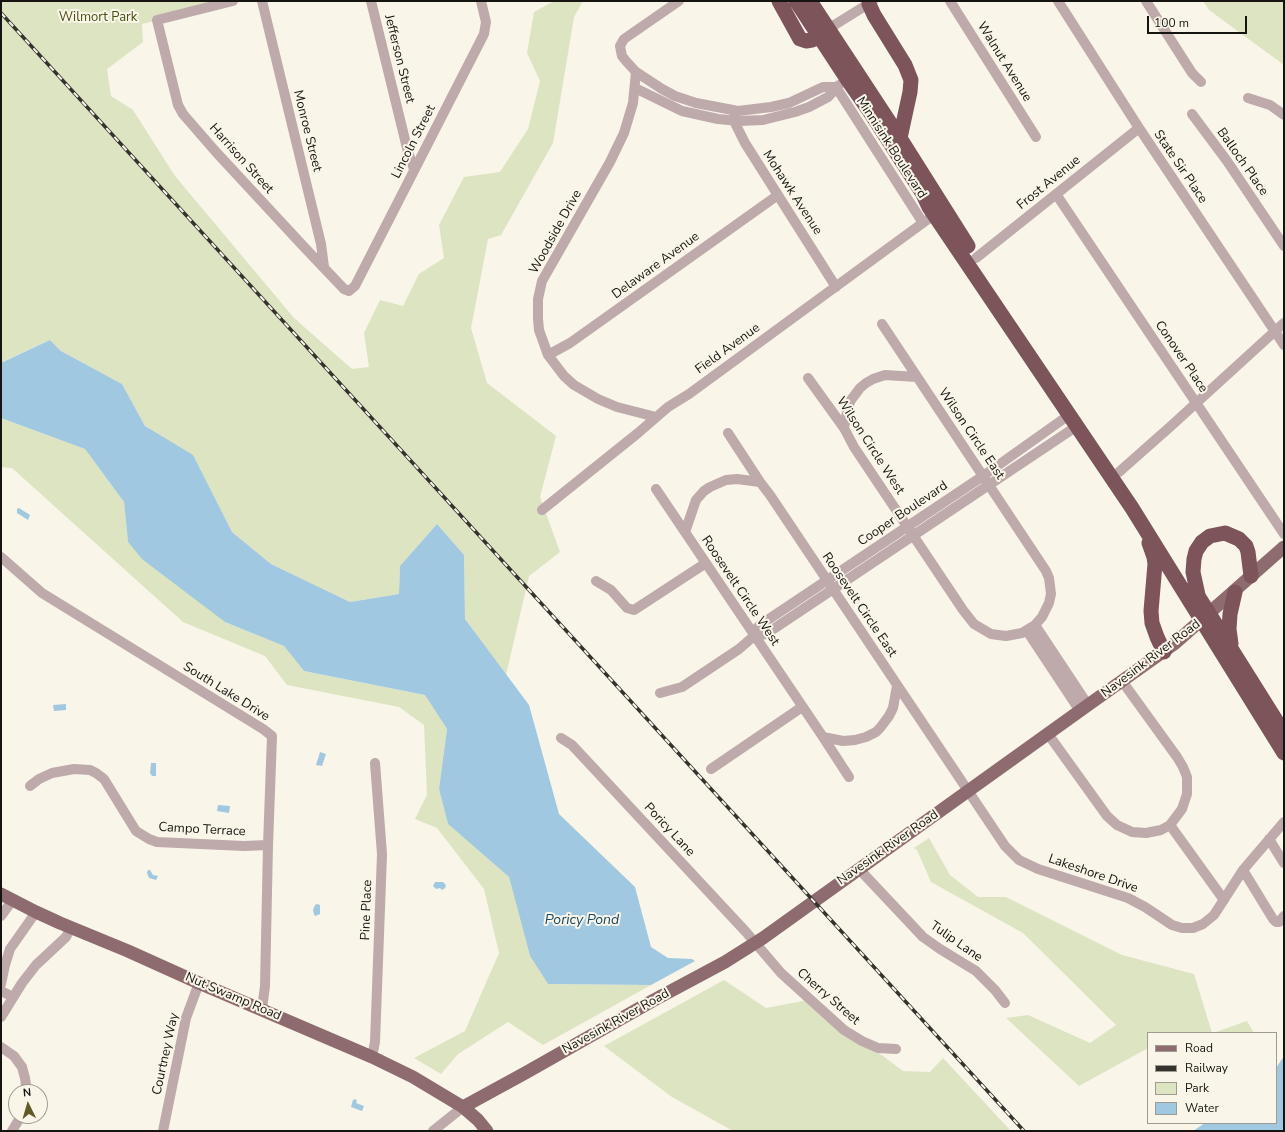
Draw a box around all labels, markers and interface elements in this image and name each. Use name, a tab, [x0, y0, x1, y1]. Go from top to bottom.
scale bar	[1149, 8, 1249, 34]
park label: Wilmort Park	[59, 10, 137, 26]
street label: Jefferson Street	[380, 13, 418, 105]
text: 100 m	[1154, 15, 1189, 31]
street label: Walnut Avenue	[973, 19, 1035, 105]
street label: Monroe Street	[289, 89, 325, 173]
street label: Minnisink Boulevard	[852, 94, 930, 202]
street label: Lincoln Street	[389, 103, 439, 181]
street label: Harrison Street	[206, 121, 276, 197]
street label: Balloch Place	[1213, 125, 1271, 199]
street label: State Sir Place	[1150, 127, 1210, 207]
street label: Mohawk Avenue	[759, 148, 825, 238]
street label: Frost Avenue	[1014, 153, 1084, 213]
street label: Woodside Drive	[527, 187, 585, 277]
street label: Delaware Avenue	[609, 229, 703, 303]
street label: Conover Place	[1151, 318, 1211, 396]
street label: Field Avenue	[693, 320, 763, 378]
street label: Wilson Circle East	[935, 385, 1007, 483]
street label: Wilson Circle West	[833, 394, 907, 498]
street label: Cooper Boulevard	[855, 478, 951, 550]
street label: Roosevelt Circle West	[698, 533, 782, 649]
street label: Roosevelt Circle East	[818, 550, 900, 660]
street label: Navesink River Road	[1098, 617, 1204, 701]
street label: South Lake Drive	[180, 659, 272, 725]
street label: Poricy Lane	[640, 800, 698, 860]
street label: Navesink River Road	[834, 807, 942, 889]
street label: Campo Terrace	[158, 820, 246, 840]
street label: Lakeshore Drive	[1046, 851, 1140, 897]
street label: Pine Place	[358, 879, 376, 941]
water label: Poricy Pond	[545, 913, 619, 929]
street label: Tulip Lane	[927, 918, 985, 966]
street label: Cherry Street	[793, 965, 863, 1029]
street label: Nut Swamp Road	[183, 970, 283, 1024]
street label: Navesink River Road	[560, 986, 672, 1058]
street label: Courtney Way	[150, 1011, 182, 1097]
legend	[1147, 1032, 1277, 1124]
text: Road	[1185, 1040, 1213, 1056]
text: Railway	[1185, 1060, 1228, 1076]
text: Park	[1185, 1080, 1209, 1096]
north arrow	[8, 1084, 48, 1124]
text: N	[22, 1085, 32, 1100]
text: Water	[1185, 1100, 1219, 1116]

